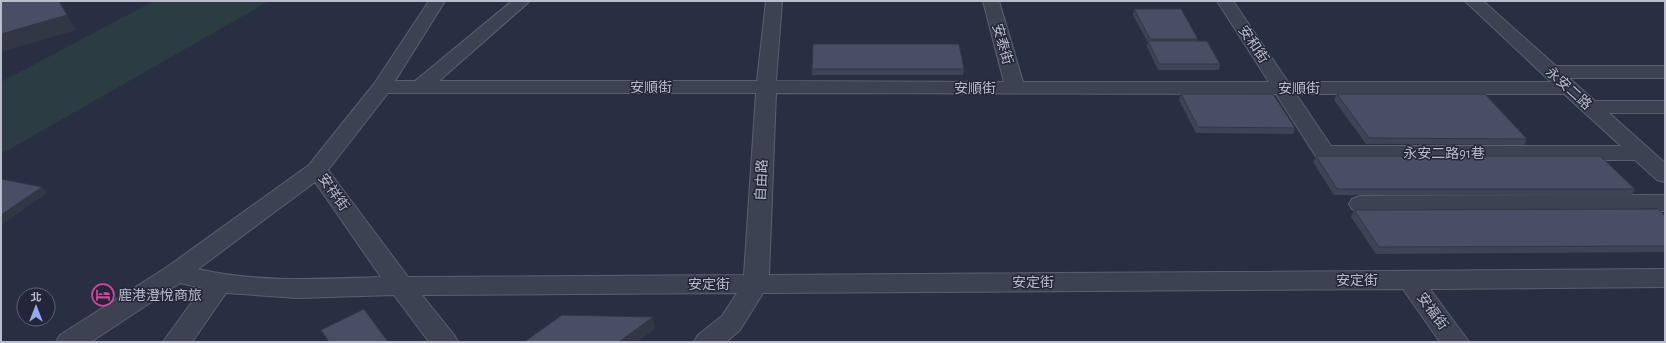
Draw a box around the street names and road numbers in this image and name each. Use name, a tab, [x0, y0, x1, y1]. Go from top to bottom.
street label: 安泰街	[990, 22, 1016, 66]
street label: 安和街	[1236, 23, 1272, 66]
street label: 永安二路	[1543, 64, 1594, 113]
street label: 安順街	[630, 80, 672, 95]
street label: 安順街	[954, 81, 996, 96]
street label: 安順街	[1278, 81, 1320, 96]
street label: 永安二路91巷	[1403, 146, 1485, 161]
street label: 自由路	[753, 159, 770, 201]
street label: 安祥街	[315, 171, 352, 214]
street label: 安定街	[1336, 273, 1378, 288]
street label: 安定街	[1012, 275, 1054, 290]
street label: 安定街	[688, 277, 730, 292]
street label: 安福街	[1414, 290, 1451, 333]

